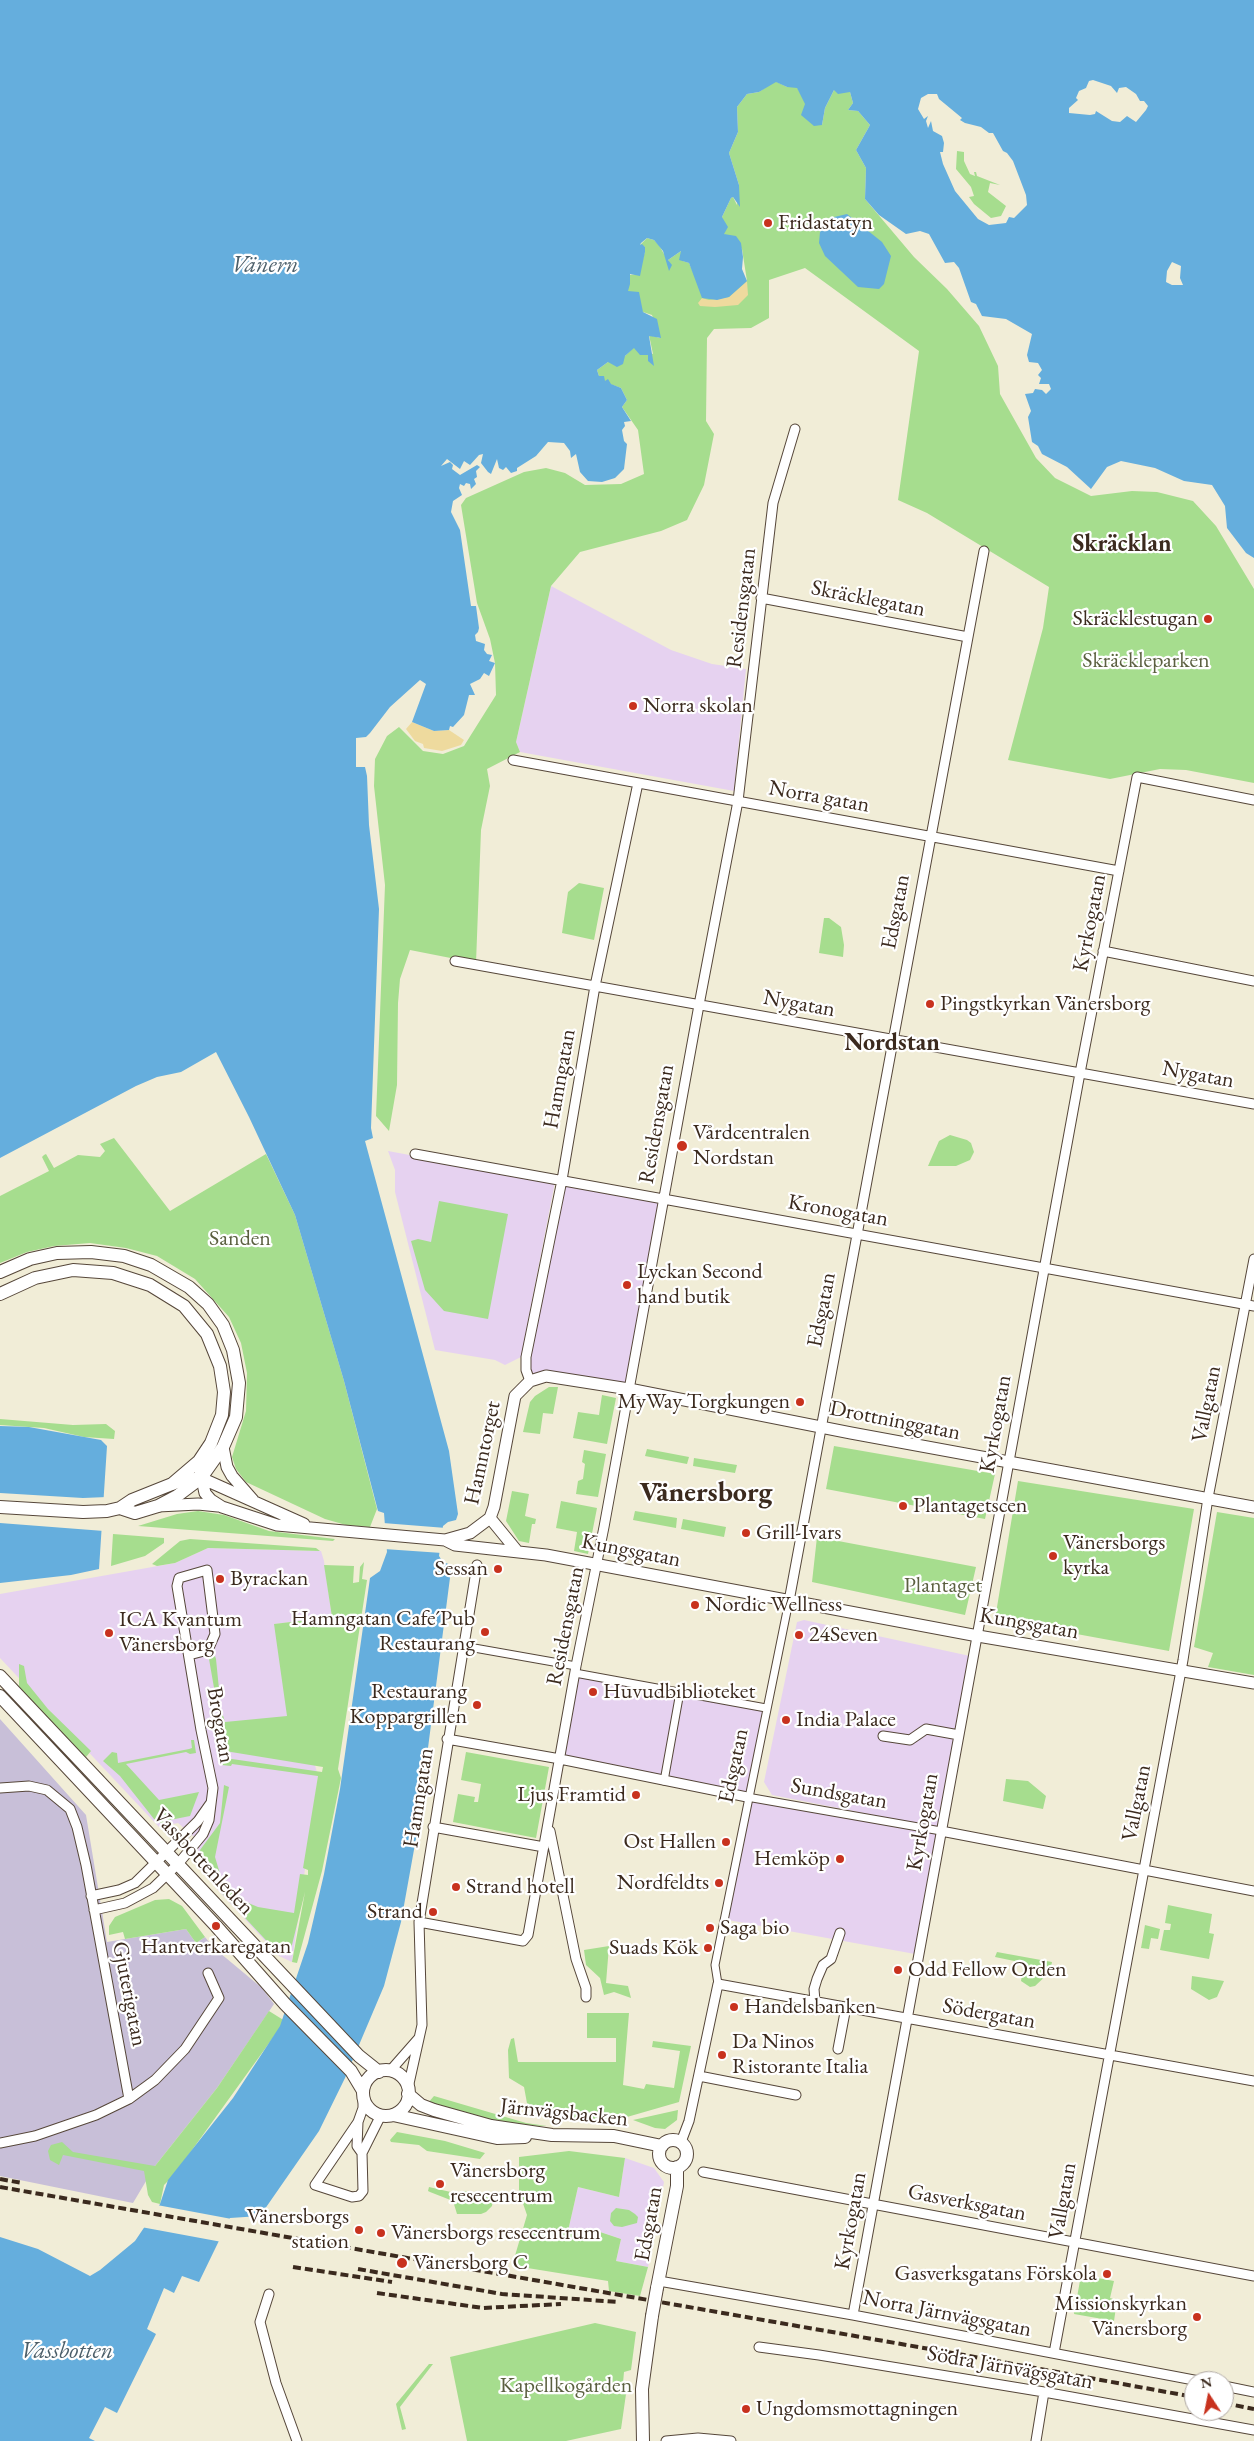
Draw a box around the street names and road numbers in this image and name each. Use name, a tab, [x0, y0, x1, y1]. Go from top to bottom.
street label: Residensgatan	[722, 546, 762, 670]
street label: Skräcklegatan	[809, 575, 927, 623]
street label: Norra gatan	[767, 775, 871, 819]
street label: Edsgatan	[876, 872, 916, 952]
street label: Kyrkogatan	[1068, 872, 1112, 974]
street label: Nygatan	[761, 985, 837, 1023]
street label: Hamngatan	[538, 1027, 582, 1131]
street label: Nygatan	[1160, 1056, 1236, 1094]
street label: Residensgatan	[634, 1062, 680, 1186]
street label: Kronogatan	[786, 1189, 890, 1233]
street label: Edsgatan	[802, 1270, 842, 1350]
street label: Vallgatan	[1187, 1363, 1227, 1445]
street label: Kyrkogatan	[974, 1373, 1018, 1475]
street label: Drottninggatan	[827, 1395, 963, 1447]
street label: Hamntorget	[459, 1399, 507, 1507]
street label: Kungsgatan	[579, 1528, 683, 1574]
street label: Residensgatan	[542, 1564, 590, 1688]
street label: Kungsgatan	[977, 1602, 1081, 1646]
street label: Brogatan	[200, 1685, 240, 1765]
street label: Edsgatan	[713, 1726, 755, 1806]
street label: Hamngatan	[398, 1746, 440, 1850]
street label: Vallgatan	[1117, 1762, 1157, 1844]
street label: Kyrkogatan	[901, 1771, 945, 1873]
street label: Sundsgatan	[789, 1773, 889, 1815]
street label: Vassbottenleden	[147, 1803, 259, 1921]
street label: Gjuterigatan	[106, 1939, 152, 2049]
street label: Södergatan	[941, 1993, 1037, 2035]
street label: Järnvägsbacken	[499, 2093, 629, 2133]
street label: Vallgatan	[1043, 2161, 1083, 2241]
street label: Kyrkogatan	[829, 2170, 873, 2272]
street label: Gasverksgatan	[906, 2179, 1028, 2227]
street label: Edsgatan	[629, 2184, 669, 2264]
street label: Norra Järnvägsgatan	[860, 2285, 1034, 2343]
street label: Södra Järnvägsgatan	[925, 2340, 1095, 2396]

